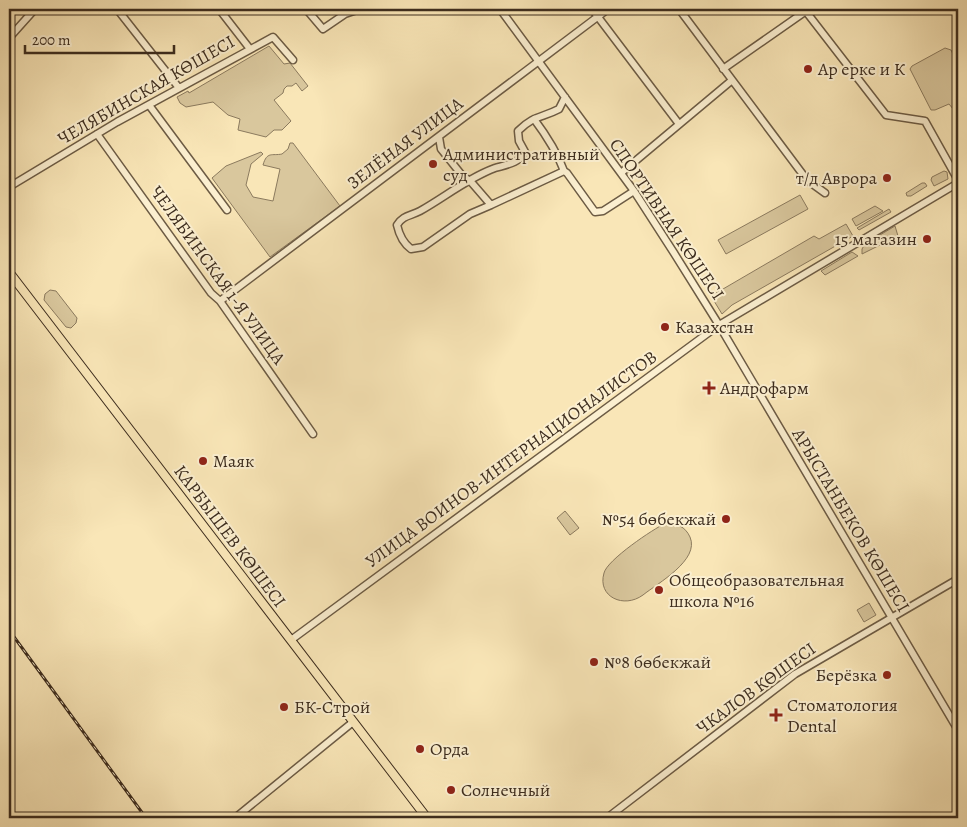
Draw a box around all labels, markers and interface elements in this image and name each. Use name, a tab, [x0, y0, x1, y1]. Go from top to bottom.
scale bar	[25, 22, 174, 54]
text: 200 m	[32, 30, 71, 50]
street label: ЧЕЛЯБИНСКАЯ КӨШЕСІ	[53, 30, 239, 150]
place label: Ар ерке и К	[817, 57, 906, 81]
marker: Ар ерке и К	[802, 63, 814, 75]
street label: ЗЕЛЁНАЯ УЛИЦА	[342, 91, 468, 194]
street label: СПОРТИВНАЯ КӨШЕСІ	[604, 134, 730, 304]
place label: Административный суд	[442, 142, 600, 187]
marker: Административный суд	[427, 158, 439, 170]
place label: т/д Аврора	[796, 166, 878, 190]
marker: т/д Аврора	[881, 172, 893, 184]
street label: ЧЕЛЯБИНСКАЯ 1-Я УЛИЦА	[145, 181, 291, 370]
place label: 15 магазин	[835, 227, 917, 251]
marker: 15 магазин	[921, 233, 933, 245]
place label: Казахстан	[675, 315, 754, 339]
marker: Казахстан	[659, 321, 671, 333]
street label: УЛИЦА ВОИНОВ-ИНТЕРНАЦИОНАЛИСТОВ	[360, 345, 662, 573]
place label: Андрофарм	[719, 376, 809, 400]
marker: Андрофарм	[702, 381, 716, 395]
street label: АРЫСТАНБЕКОВ КӨШЕСІ	[786, 423, 915, 616]
place label: Маяк	[213, 449, 254, 473]
marker: Маяк	[197, 455, 209, 467]
street label: КАРБЫШЕВ КӨШЕСІ	[169, 460, 291, 612]
place label: №54 бөбекжай	[602, 507, 716, 531]
marker: №54 бөбекжай	[720, 513, 732, 525]
place label: Общеобразовательная школа №16	[669, 568, 844, 613]
marker: Общеобразовательная школа №16	[653, 584, 665, 596]
street label: ЧКАЛОВ КӨШЕСІ	[691, 637, 821, 739]
place label: №8 бөбекжай	[604, 650, 711, 674]
marker: №8 бөбекжай	[588, 656, 600, 668]
place label: Берёзка	[815, 663, 878, 687]
marker: Берёзка	[881, 669, 893, 681]
place label: Стоматология Dental	[787, 693, 898, 738]
place label: БК-Строй	[294, 695, 370, 719]
marker: БК-Строй	[278, 701, 290, 713]
marker: Стоматология Dental	[769, 708, 783, 722]
place label: Орда	[430, 737, 470, 761]
marker: Орда	[414, 743, 426, 755]
place label: Солнечный	[461, 778, 550, 802]
marker: Солнечный	[445, 784, 457, 796]

